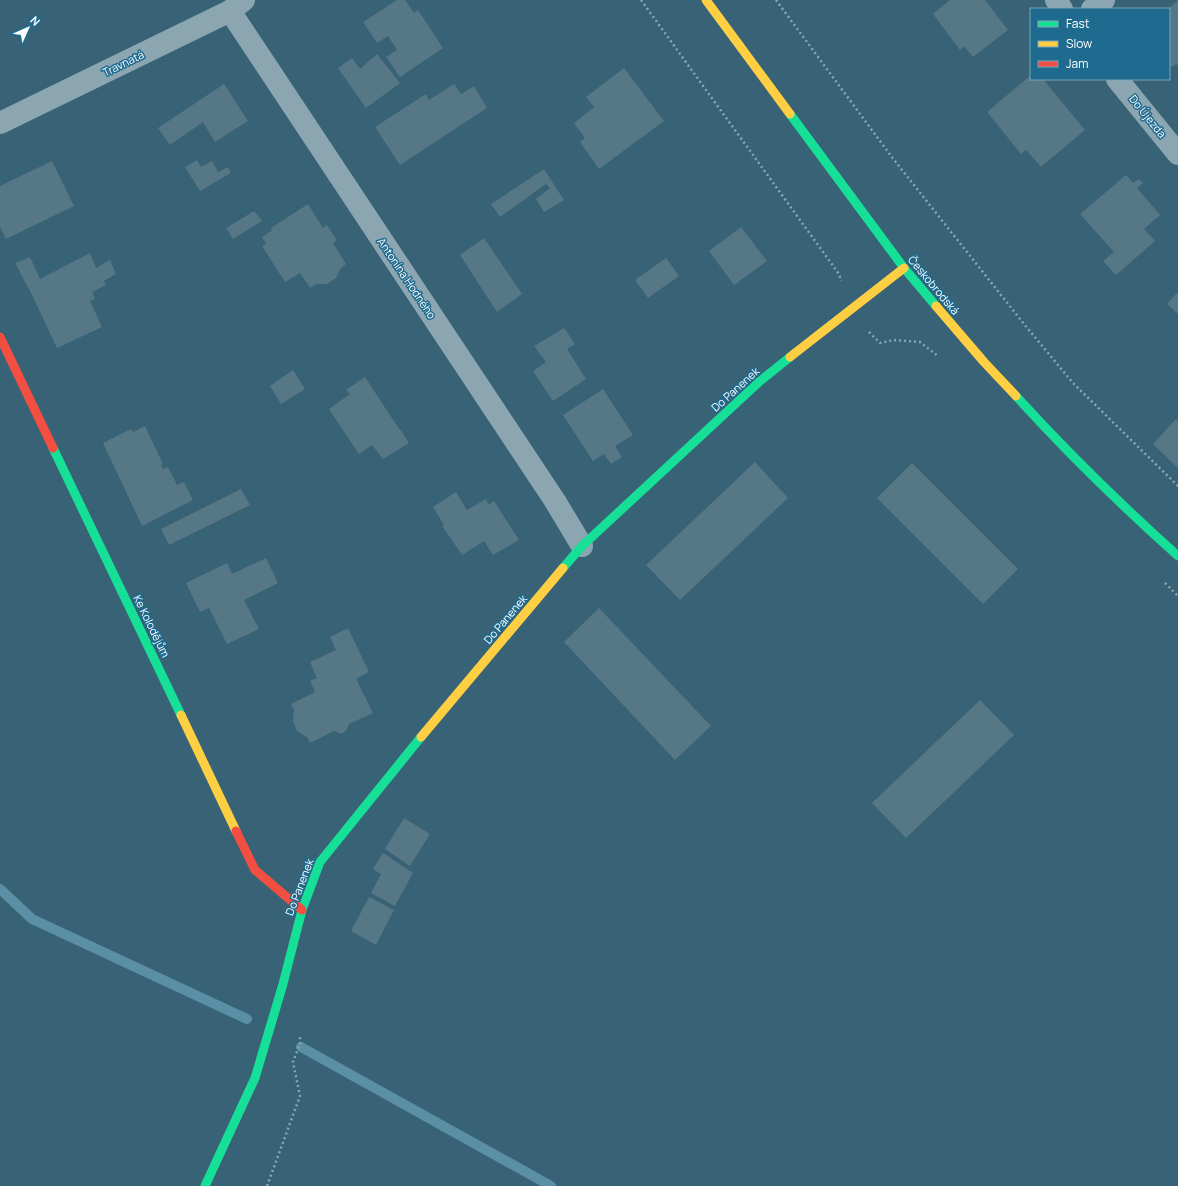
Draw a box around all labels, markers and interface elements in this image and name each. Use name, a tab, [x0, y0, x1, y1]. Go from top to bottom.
north arrow	[8, 8, 48, 48]
legend	[1030, 8, 1170, 80]
text: N	[27, 12, 44, 29]
text: Fast	[1066, 15, 1090, 32]
text: Slow	[1066, 35, 1092, 52]
street label: Travnatá	[100, 47, 146, 79]
text: Jam	[1066, 55, 1088, 72]
street label: Do Újezda	[1126, 91, 1170, 141]
street label: Antonína Hodného	[374, 235, 440, 322]
street label: Českobrodská	[905, 252, 963, 318]
street label: Do Panenek	[708, 363, 763, 415]
street label: Do Panenek	[480, 591, 530, 647]
street label: Ke Kolodějům	[130, 592, 174, 660]
street label: Do Panenek	[281, 856, 317, 918]

